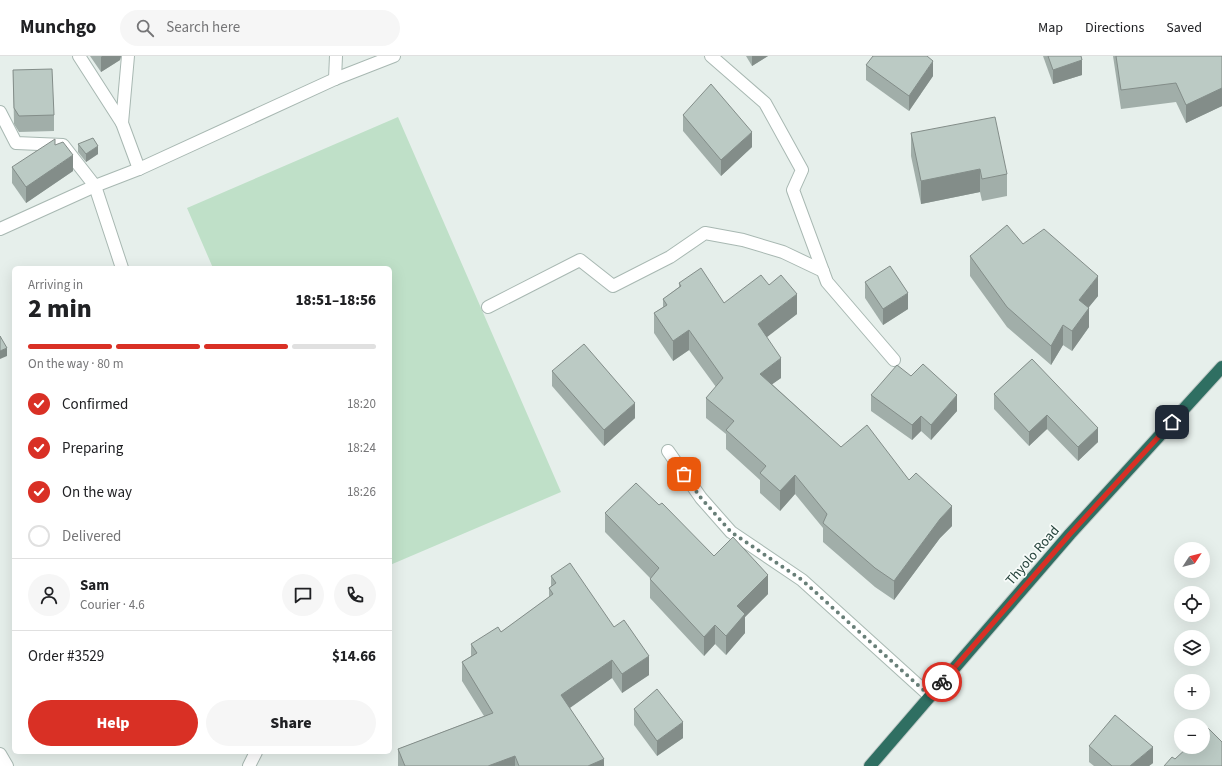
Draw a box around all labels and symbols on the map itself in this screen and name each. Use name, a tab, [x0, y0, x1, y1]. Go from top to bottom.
pin	[1155, 405, 1189, 439]
pin	[667, 457, 701, 491]
street label: Thyolo Road	[1001, 521, 1064, 590]
north arrow	[1174, 542, 1210, 578]
courier	[922, 662, 962, 702]

